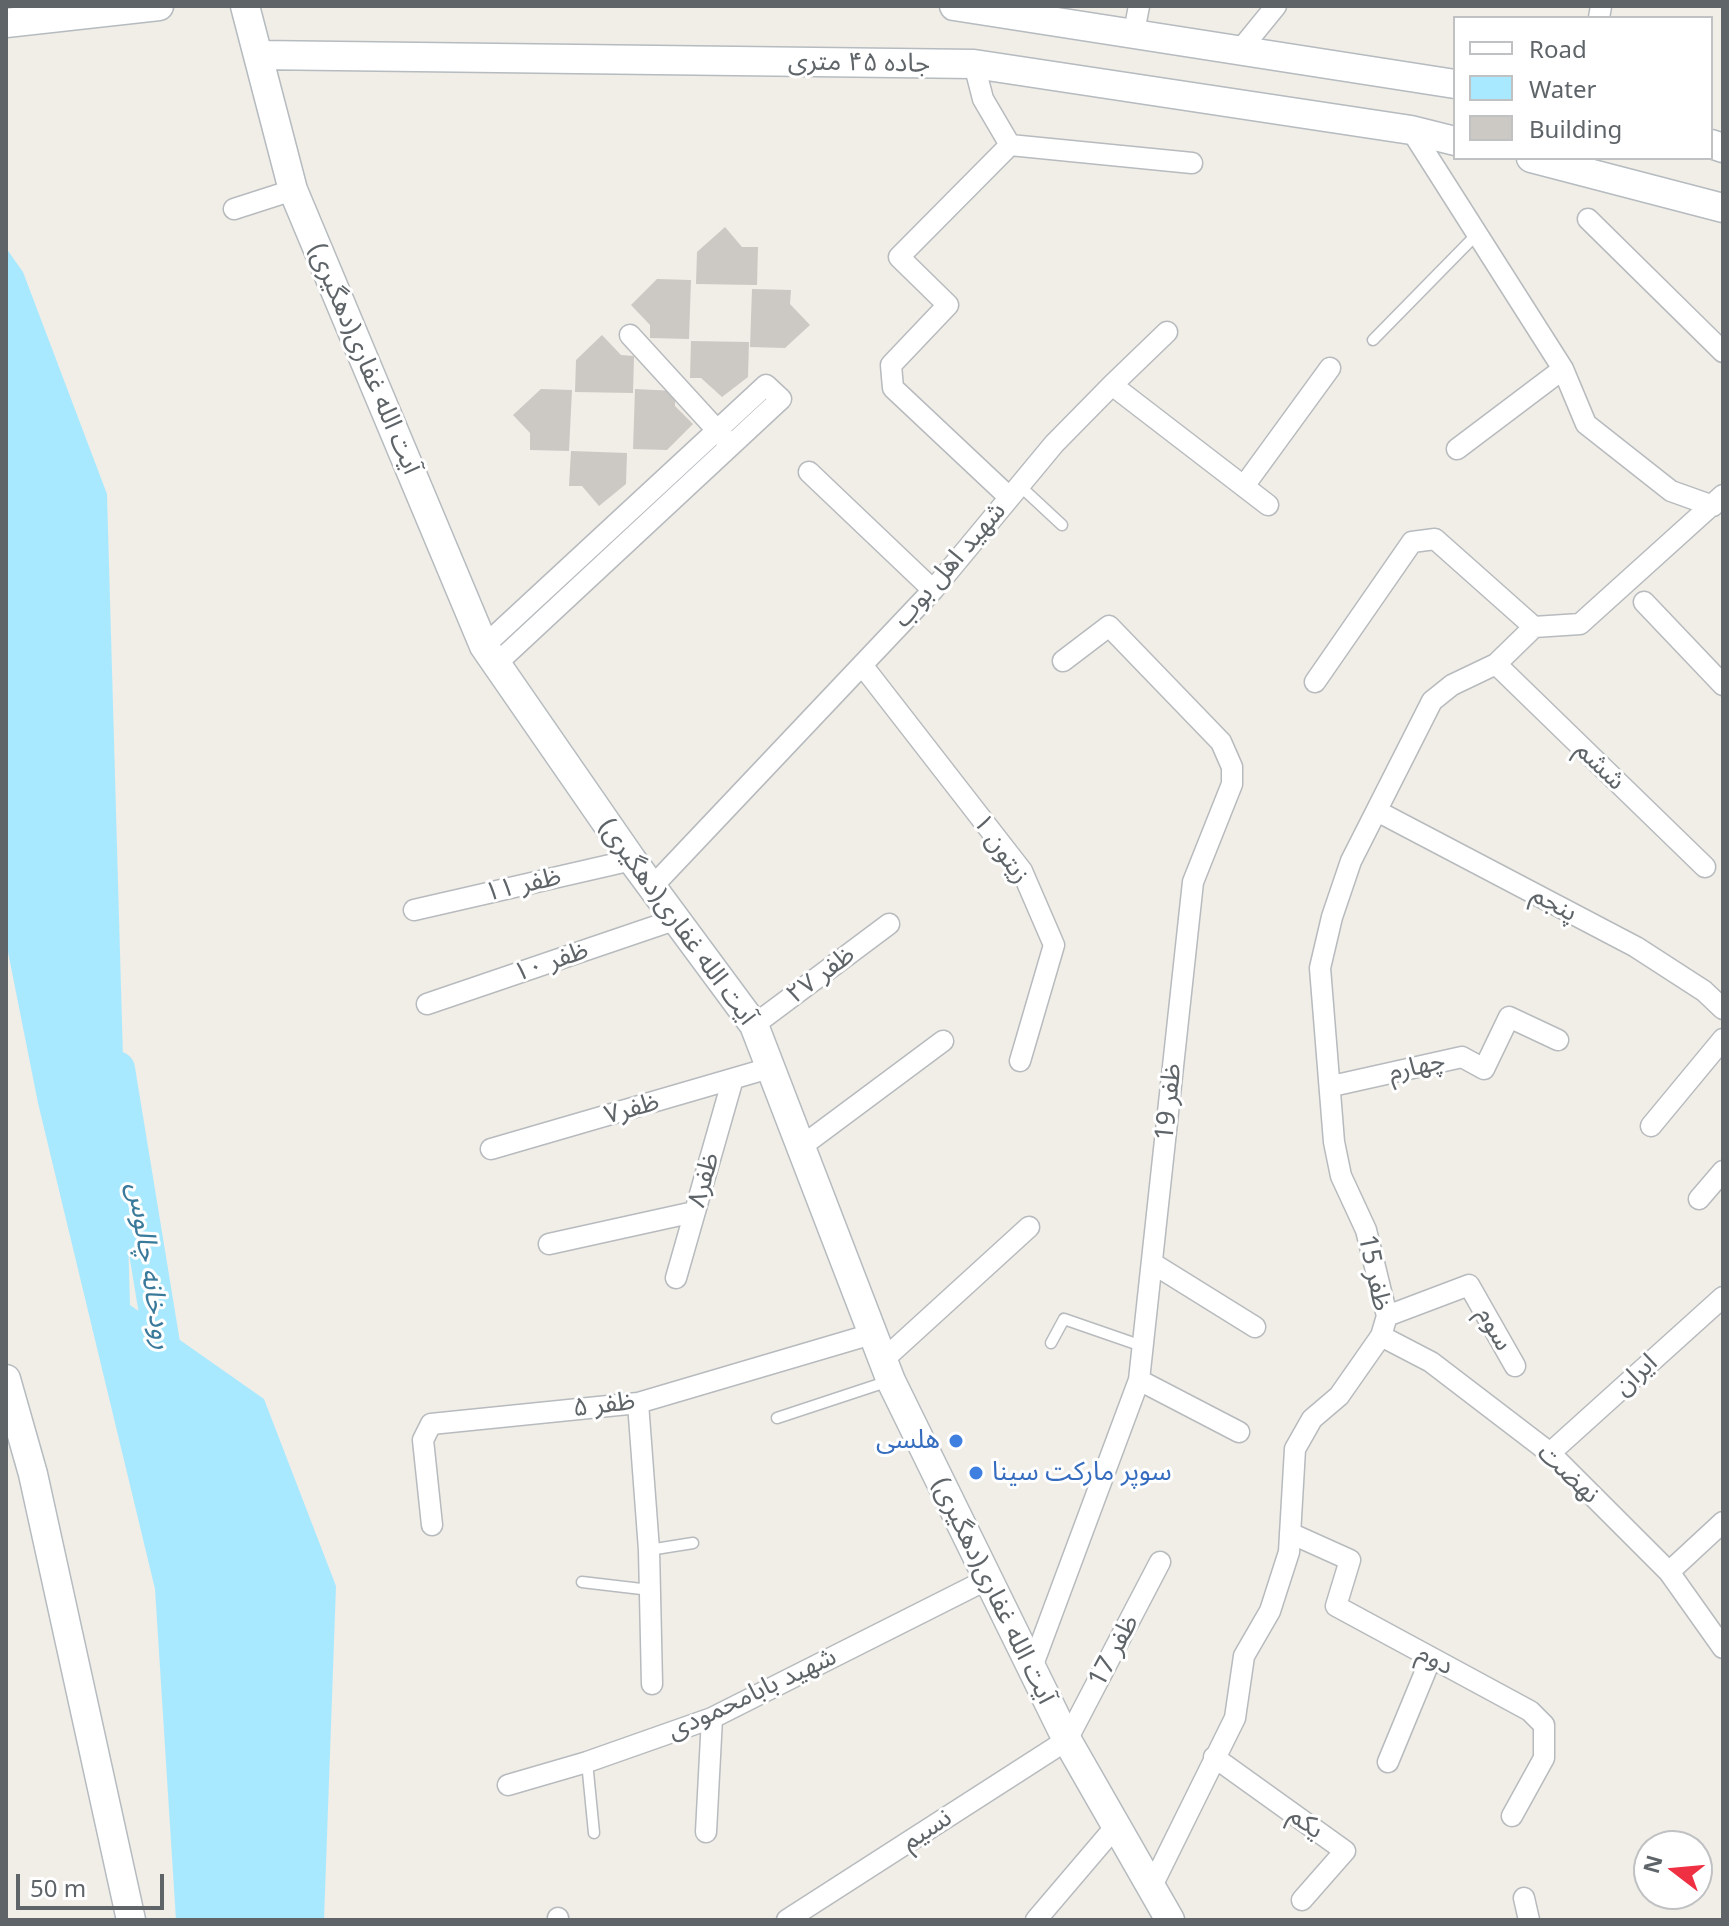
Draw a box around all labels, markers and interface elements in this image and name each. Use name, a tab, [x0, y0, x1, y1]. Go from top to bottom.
legend	[1453, 16, 1713, 160]
text: Road	[1529, 32, 1587, 65]
street label: جاده ۴۵ متری	[787, 46, 931, 80]
text: Water	[1529, 72, 1596, 105]
text: Building	[1529, 112, 1622, 145]
street label: آیت الله غفاری(دهگیری)	[301, 239, 427, 479]
street label: شهید اهل بوب	[887, 496, 1013, 634]
street label: ششم	[1569, 735, 1631, 797]
street label: زیتون ۱	[966, 808, 1036, 890]
street label: آیت الله غفاری(دهگیری)	[592, 813, 762, 1031]
street label: ظفر ۱۱	[482, 861, 564, 909]
street label: پنجم	[1526, 879, 1582, 929]
street label: ظفر ۱۰	[509, 935, 593, 989]
street label: ظفر ۲۷	[781, 939, 861, 1011]
street label: چهارم	[1386, 1045, 1448, 1089]
street label: ظفر 19	[1149, 1062, 1189, 1142]
street label: ظفر۷	[601, 1086, 663, 1132]
street label: ظفر۸	[681, 1149, 727, 1211]
water label: رودخانه چالوس	[119, 1180, 179, 1352]
street label: ظفر 15	[1351, 1232, 1397, 1314]
street label: سوم	[1469, 1302, 1519, 1356]
street label: ایران	[1608, 1347, 1664, 1403]
street label: ظفر ۵	[571, 1386, 637, 1424]
place label: هلسی	[876, 1425, 940, 1457]
marker: هلسی	[947, 1432, 965, 1450]
street label: نهضت	[1531, 1438, 1605, 1510]
place label: سوپر مارکت سینا	[992, 1457, 1172, 1489]
marker: سوپر مارکت سینا	[967, 1464, 985, 1482]
street label: آیت الله غفاری(دهگیری)	[925, 1473, 1061, 1709]
street label: ظفر 17	[1082, 1610, 1146, 1692]
street label: دوم	[1412, 1638, 1458, 1682]
street label: شهید بابامحمودی	[663, 1641, 841, 1747]
street label: یکم	[1282, 1800, 1330, 1846]
street label: نسیم	[896, 1802, 958, 1858]
north arrow	[1633, 1830, 1713, 1910]
text: N	[1635, 1851, 1669, 1877]
scale bar	[20, 1858, 168, 1908]
text: 50 m	[30, 1871, 86, 1904]

